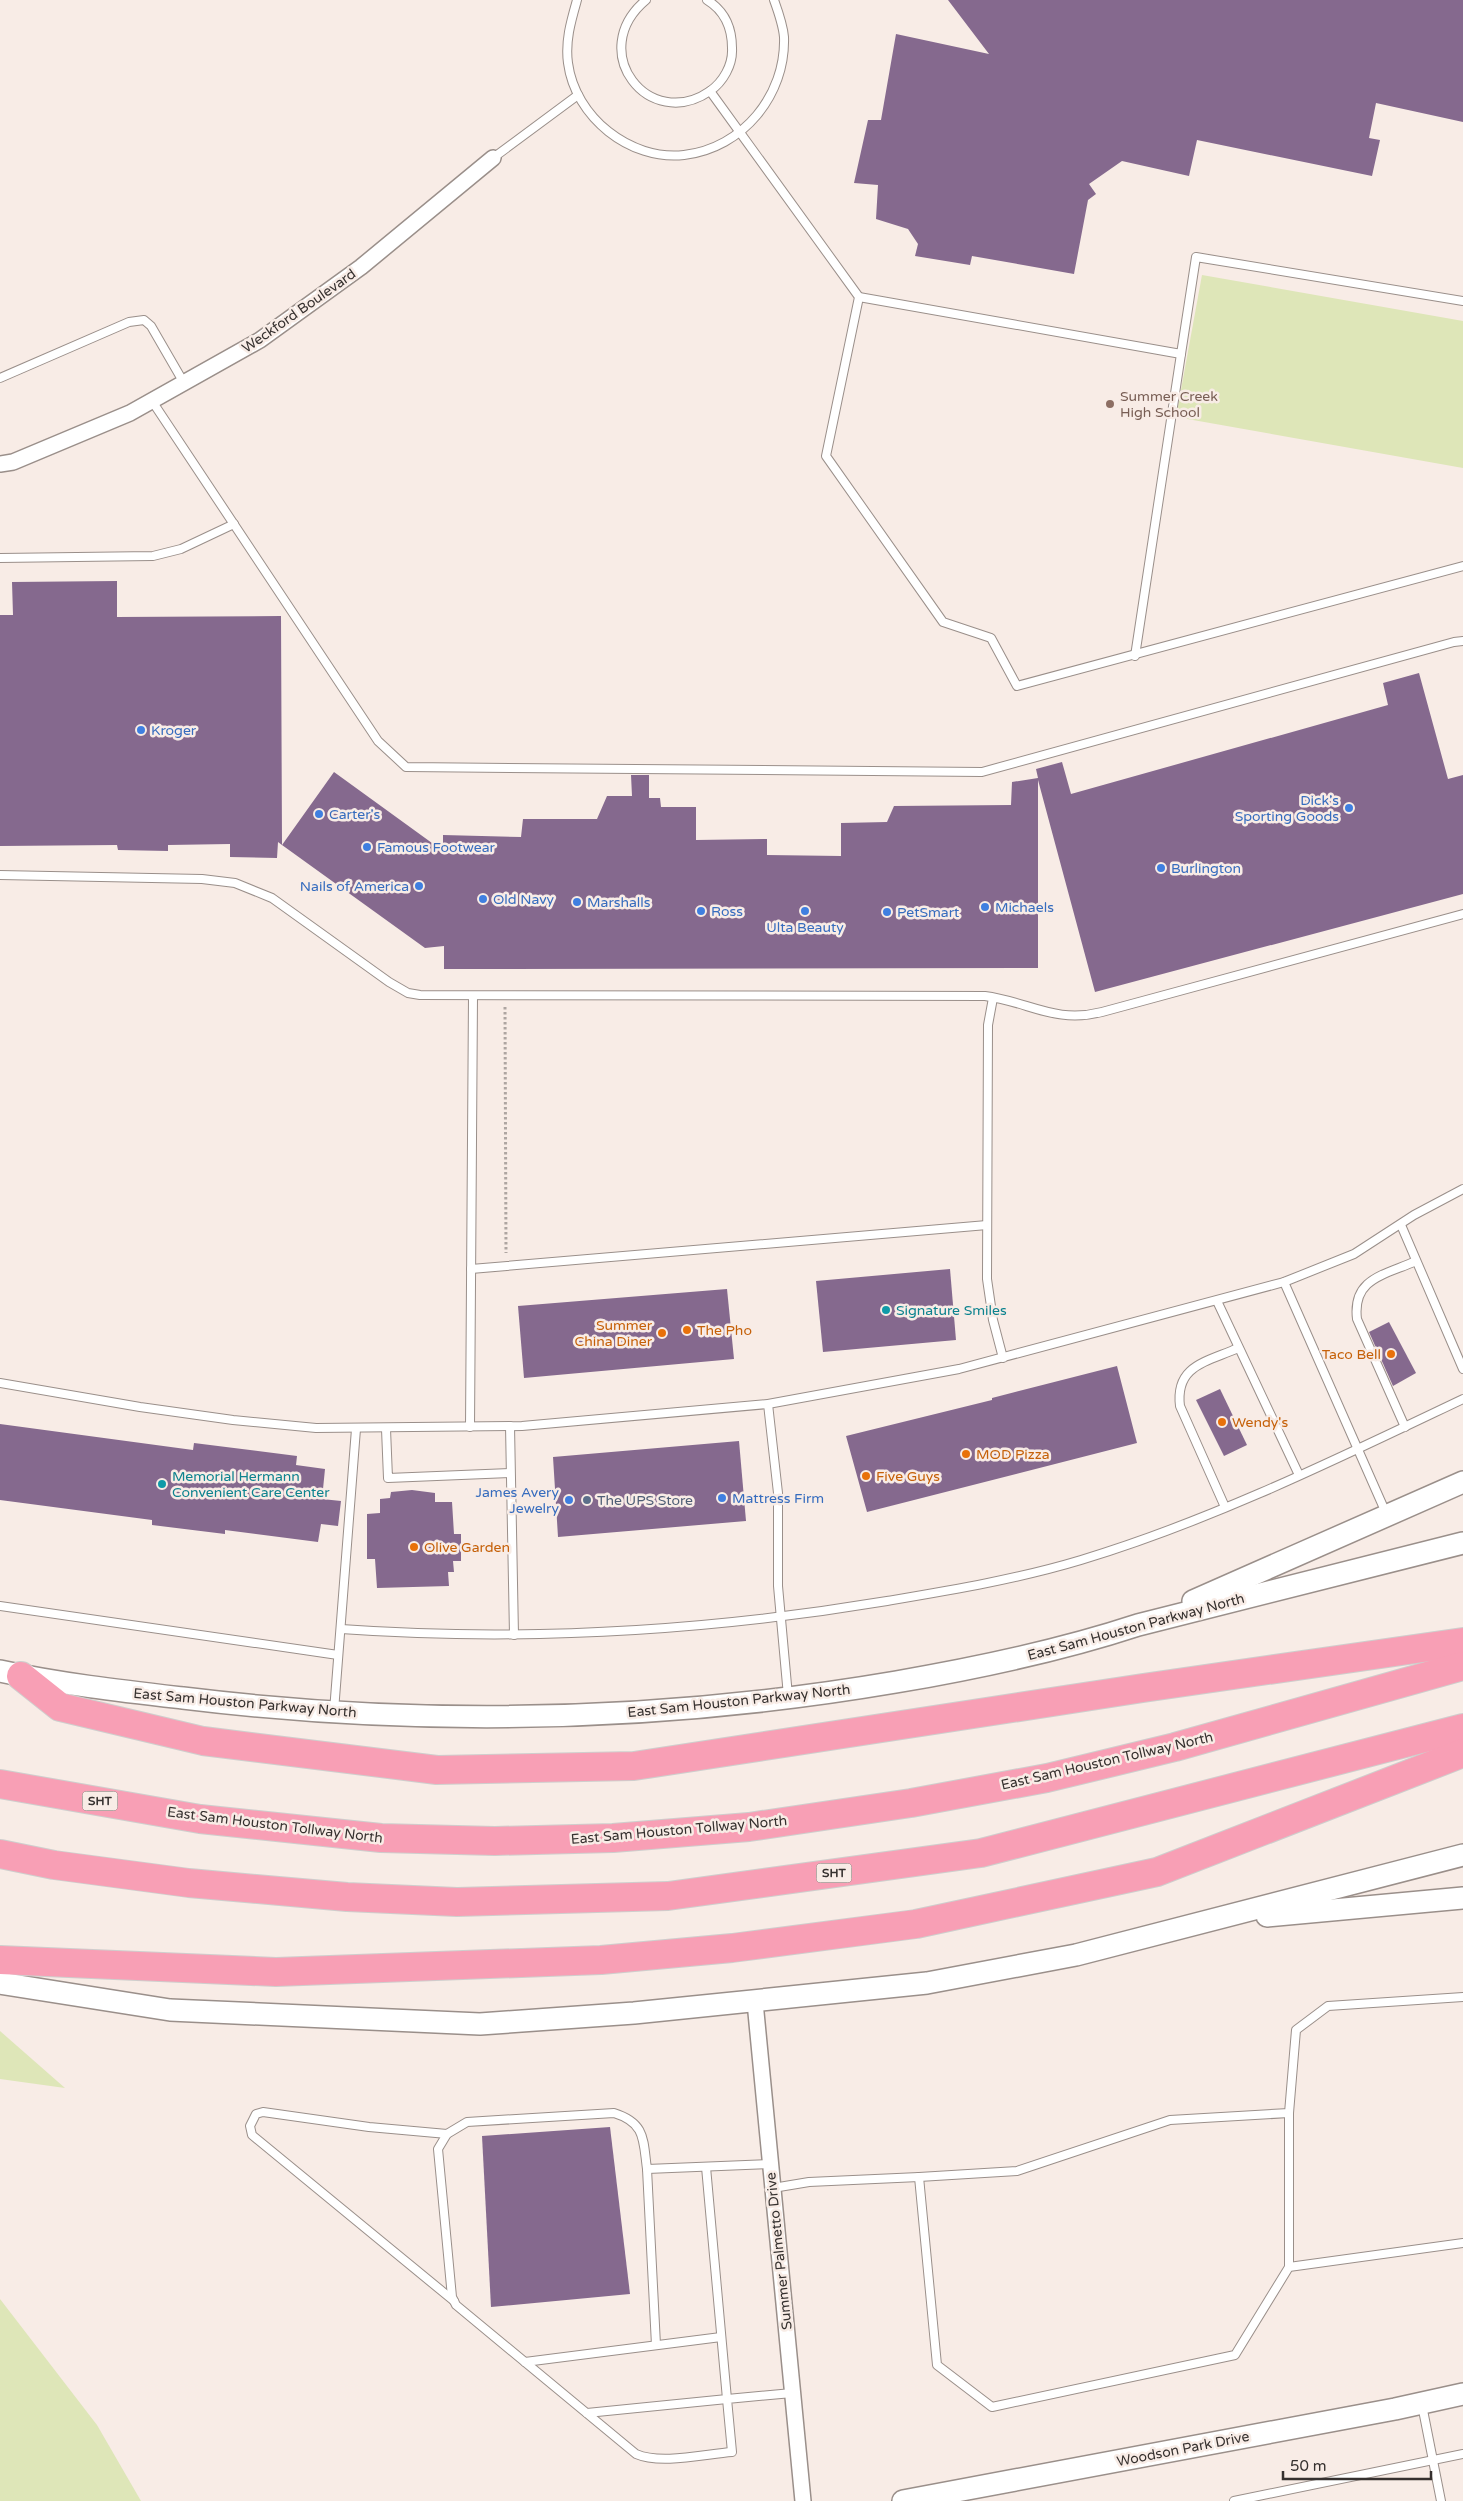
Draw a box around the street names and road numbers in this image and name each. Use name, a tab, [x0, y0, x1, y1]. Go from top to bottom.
street label: Weckford Boulevard	[239, 265, 359, 357]
street label: East Sam Houston Parkway North	[1026, 1590, 1246, 1664]
street label: East Sam Houston Parkway North	[627, 1681, 851, 1721]
street label: East Sam Houston Parkway North	[133, 1685, 357, 1721]
street label: East Sam Houston Tollway North	[999, 1728, 1215, 1794]
road number: SHT	[82, 1792, 118, 1810]
street label: East Sam Houston Tollway North	[166, 1803, 384, 1847]
street label: East Sam Houston Tollway North	[570, 1812, 788, 1848]
road number: SHT	[816, 1864, 852, 1882]
street label: Summer Palmetto Drive	[762, 2171, 796, 2330]
street label: Woodson Park Drive	[1115, 2428, 1251, 2470]

